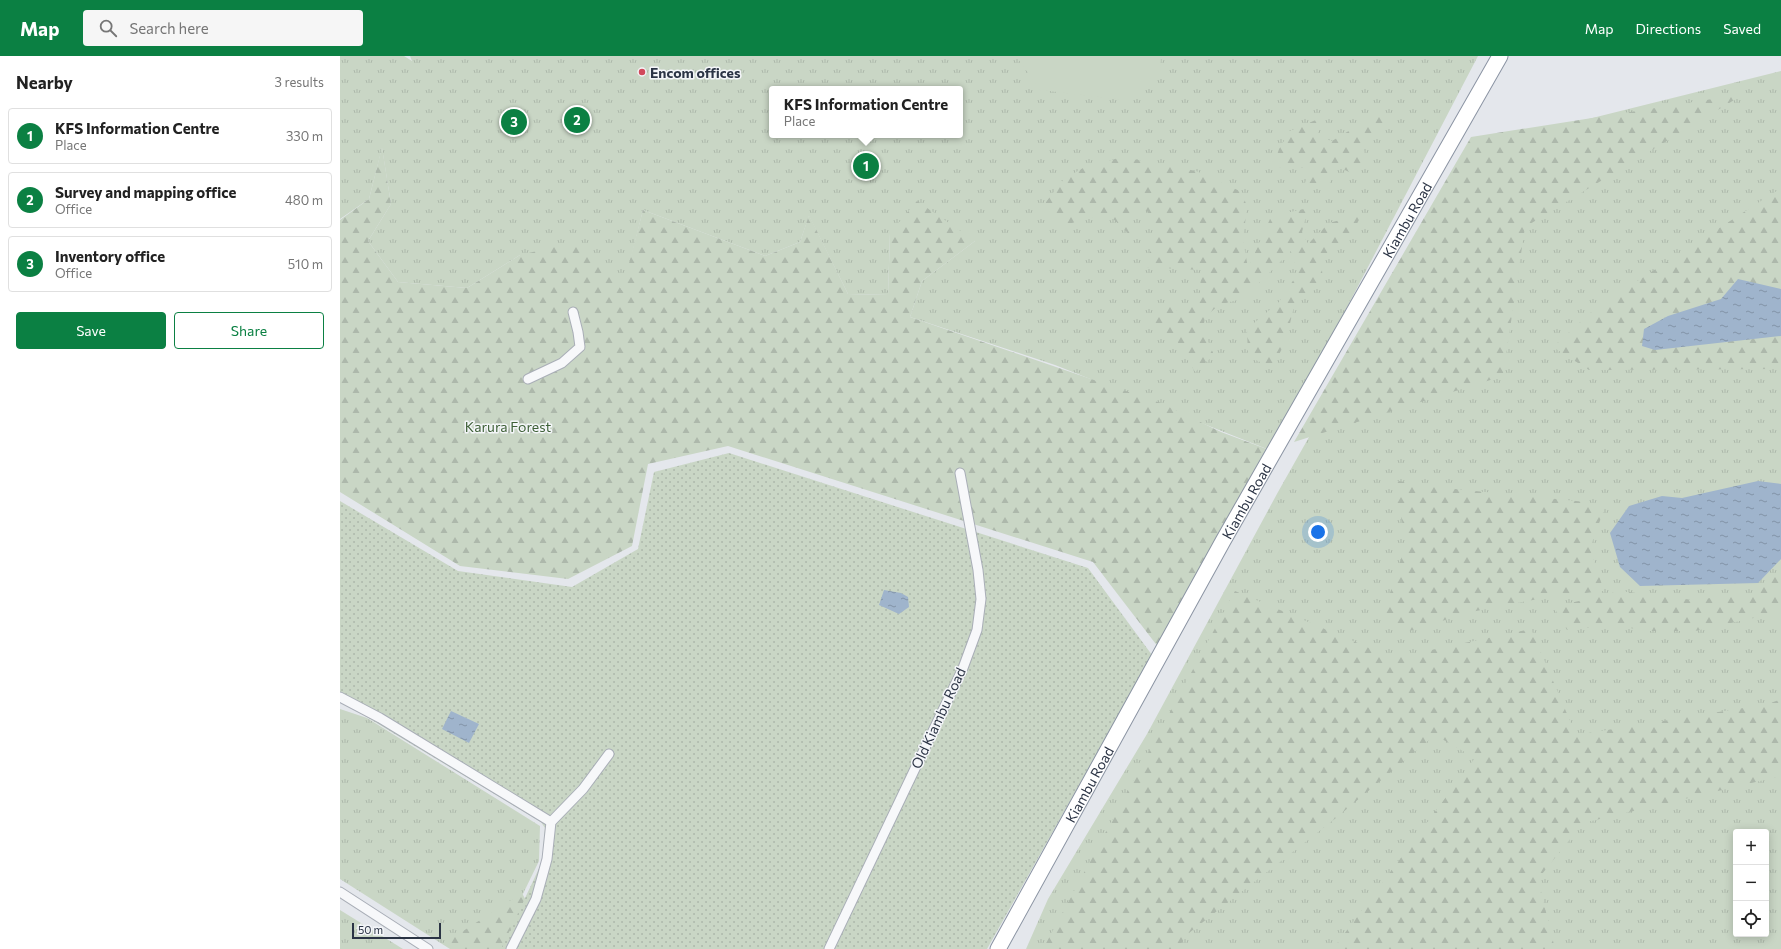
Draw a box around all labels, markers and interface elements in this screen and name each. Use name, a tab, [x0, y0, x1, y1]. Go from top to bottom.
search box	[83, 10, 363, 46]
text: Map	[20, 17, 59, 40]
icon: search	[97, 17, 119, 39]
text: Search here	[129, 19, 209, 37]
text: Map	[1585, 20, 1614, 37]
text: Directions	[1636, 20, 1701, 37]
text: Saved	[1723, 20, 1761, 37]
place label: Encom offices	[650, 64, 741, 81]
marker: Encom offices	[637, 67, 647, 77]
text: Nearby	[16, 72, 73, 93]
text: 3 results	[275, 74, 324, 90]
popup	[769, 86, 963, 138]
text: KFS Information Centre	[784, 95, 948, 113]
pin: 2	[564, 105, 590, 135]
pin: 3	[501, 107, 527, 137]
text: Place	[784, 113, 815, 129]
text: KFS Information Centre	[55, 119, 219, 137]
text: 1	[27, 128, 33, 144]
text: 330 m	[286, 128, 323, 144]
text: Place	[55, 137, 87, 153]
pin: 1	[853, 151, 879, 181]
street label: Kiambu Road	[1378, 179, 1435, 260]
text: Survey and mapping office	[55, 183, 236, 201]
text: 2	[26, 192, 34, 208]
text: 480 m	[285, 192, 323, 208]
text: Office	[55, 201, 92, 217]
text: Inventory office	[55, 247, 165, 265]
text: 3	[26, 256, 34, 272]
text: 510 m	[288, 256, 323, 272]
text: Office	[55, 265, 92, 281]
button: Save	[16, 312, 166, 349]
button: Share	[174, 312, 324, 349]
park label: Karura Forest	[465, 418, 551, 435]
street label: Kiambu Road	[1218, 460, 1274, 542]
your location	[1308, 522, 1328, 542]
street label: Old Kiambu Road	[907, 665, 969, 771]
street label: Kiambu Road	[1061, 743, 1117, 825]
map controls	[1733, 829, 1769, 937]
button: +	[1733, 829, 1769, 865]
button: −	[1733, 865, 1769, 901]
button: locate	[1733, 901, 1769, 937]
scale bar	[352, 921, 441, 940]
text: 50 m	[358, 923, 383, 936]

